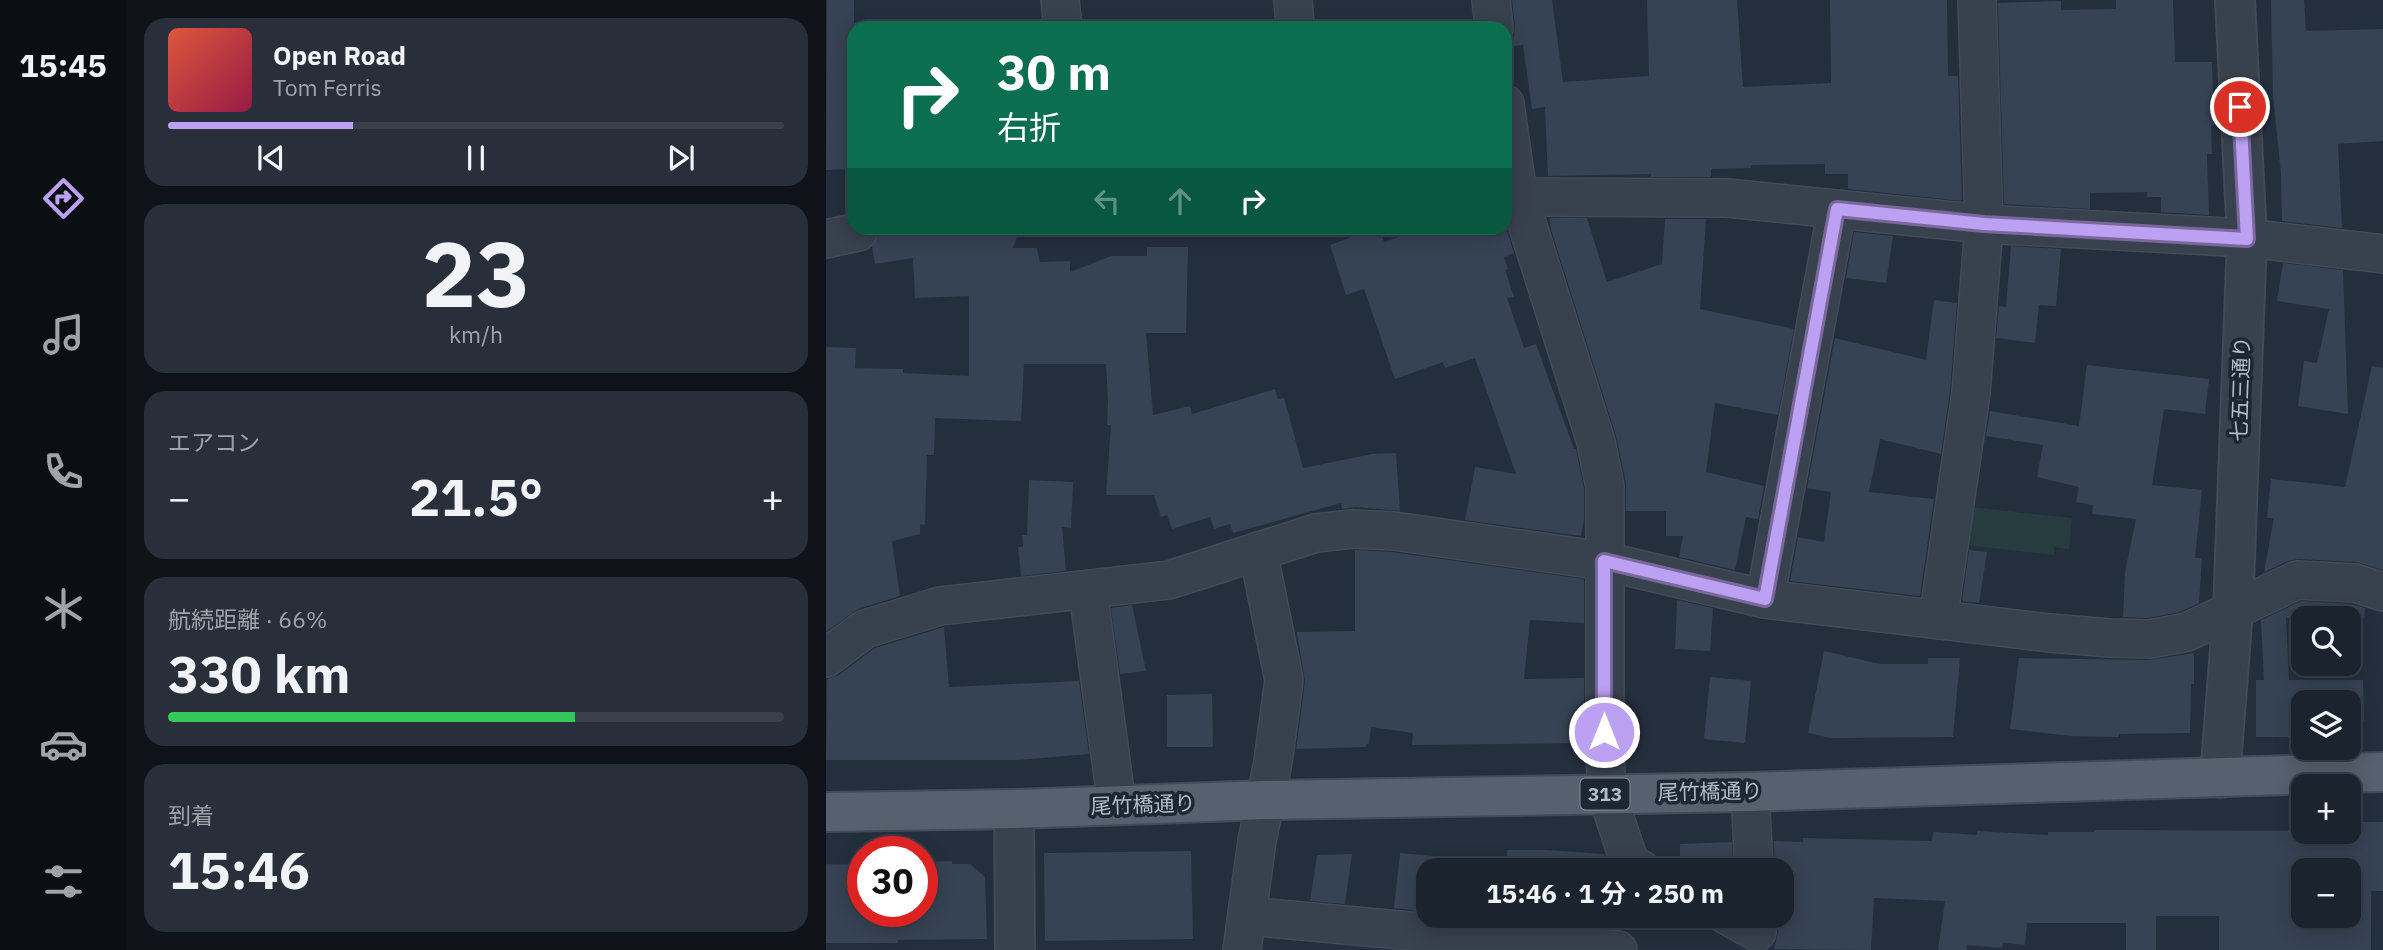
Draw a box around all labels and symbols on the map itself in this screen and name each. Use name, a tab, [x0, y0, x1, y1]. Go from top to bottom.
pin	[2210, 77, 2270, 137]
street label: 七五三通り	[2224, 336, 2256, 442]
position arrow	[1567, 695, 1641, 769]
street label: 尾竹橋通り	[1657, 776, 1763, 806]
road number: 313	[1580, 778, 1630, 810]
street label: 尾竹橋通り	[1090, 788, 1196, 820]
speed limit sign: 30	[847, 836, 938, 927]

